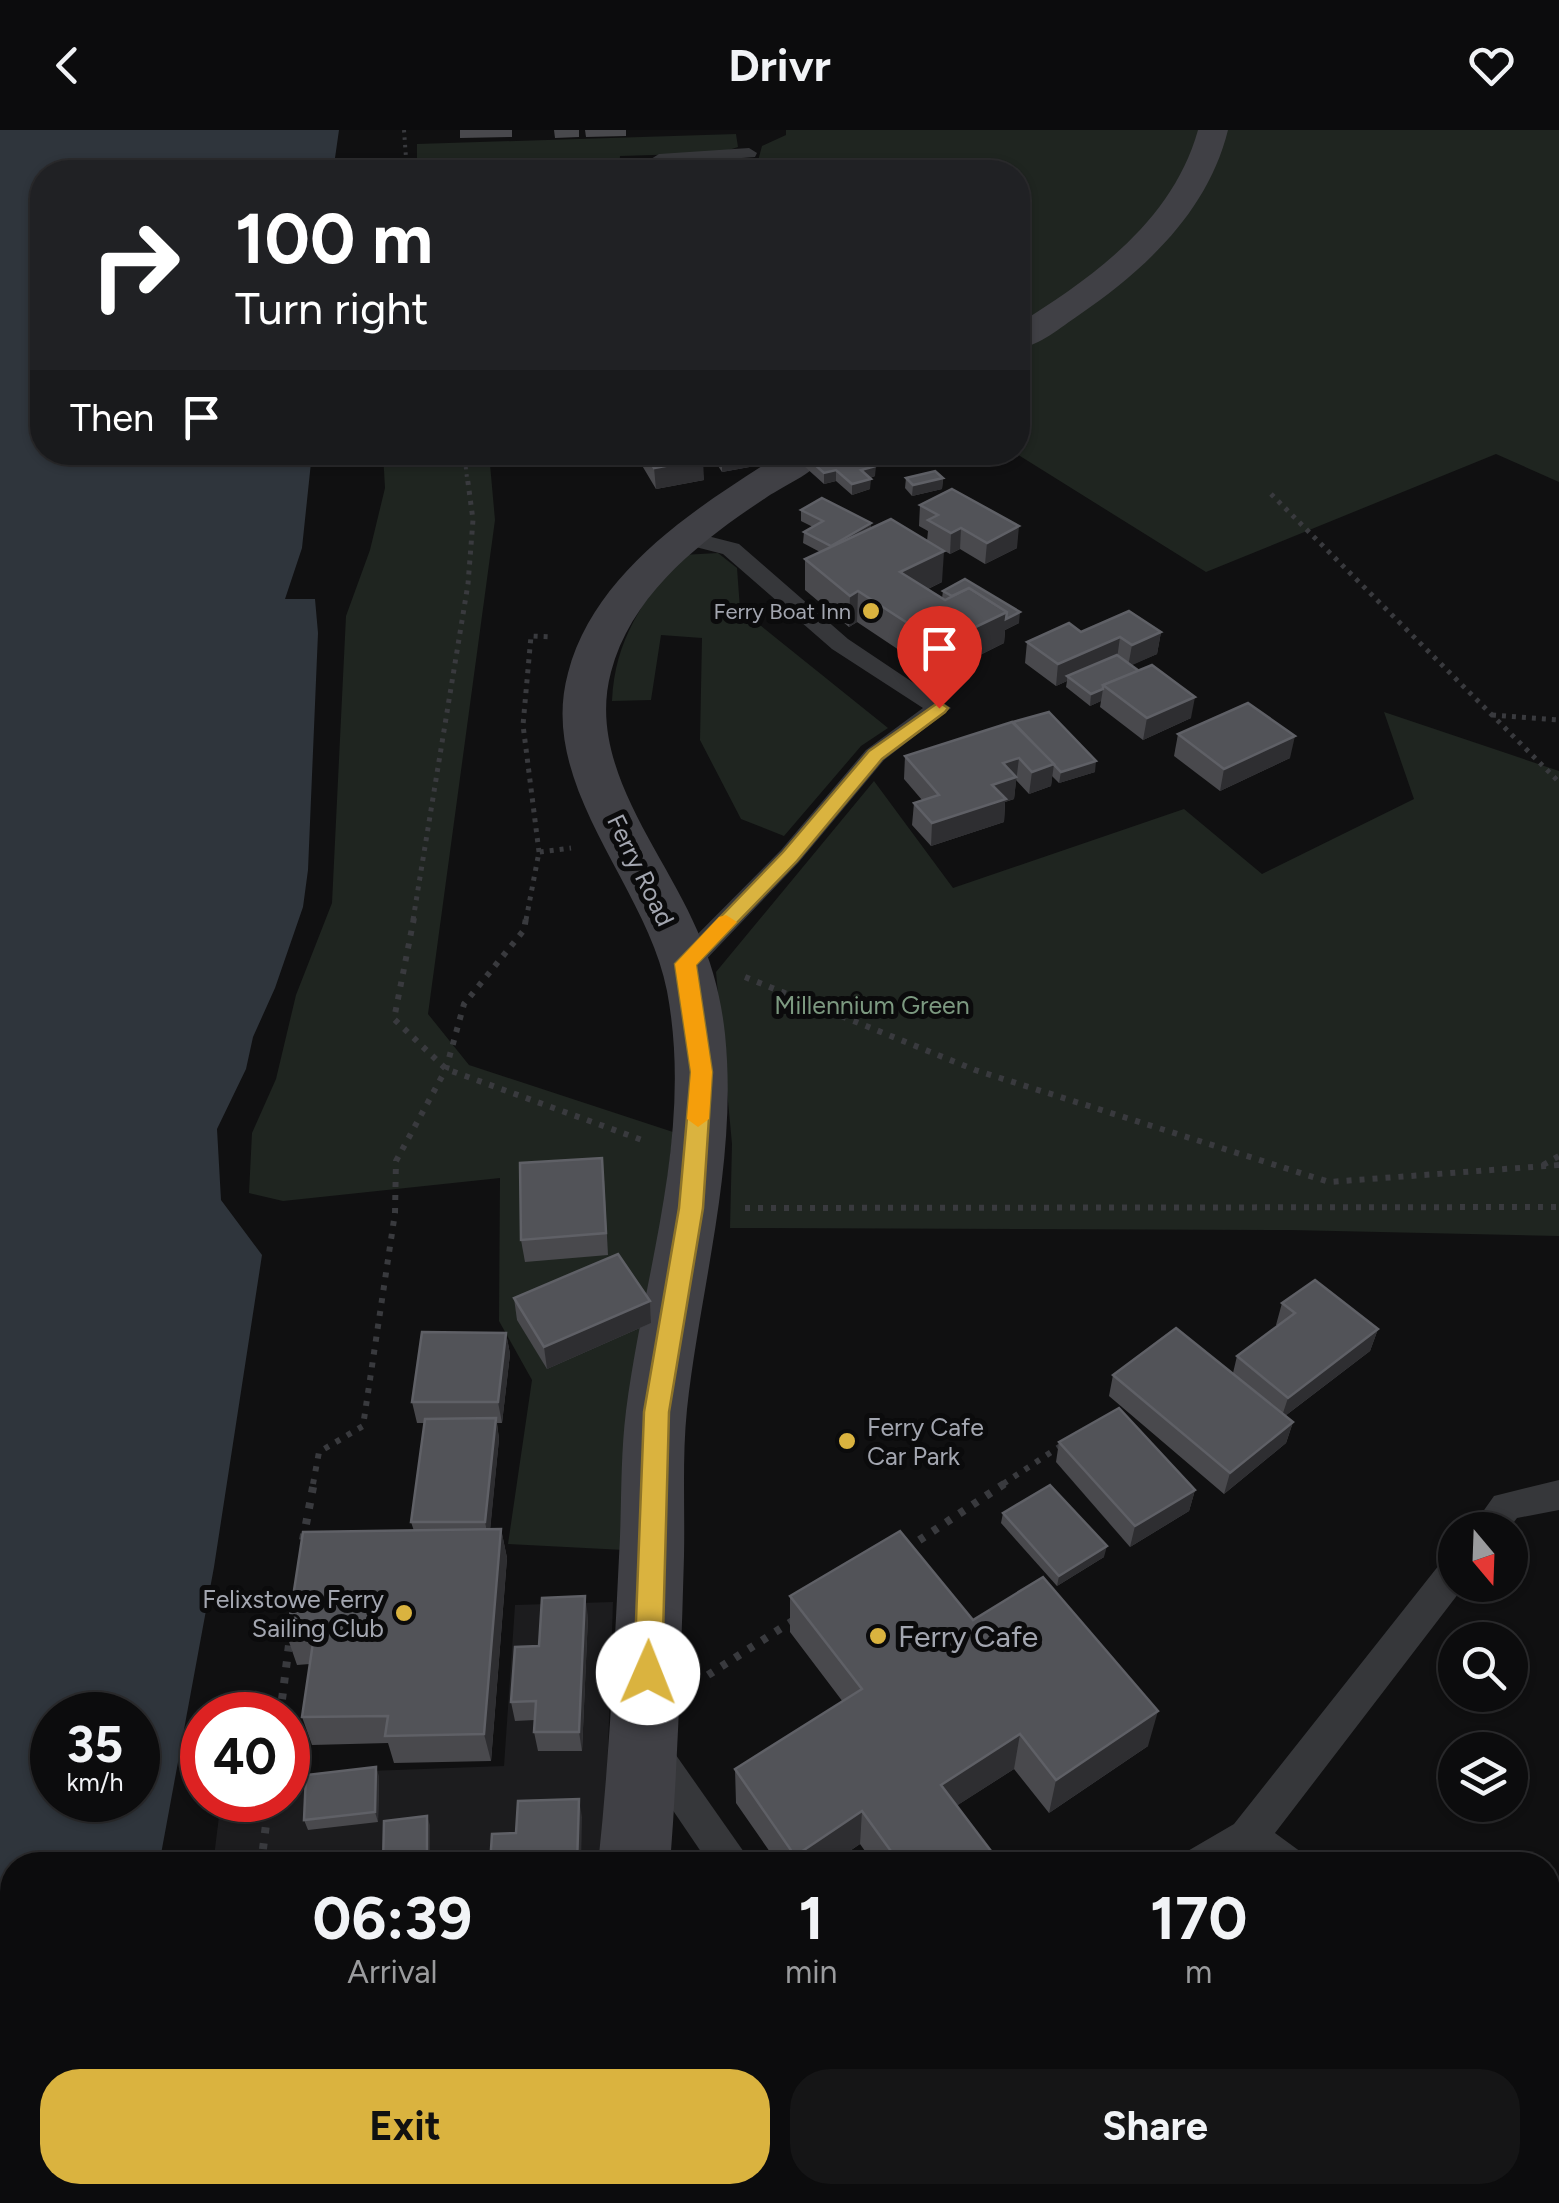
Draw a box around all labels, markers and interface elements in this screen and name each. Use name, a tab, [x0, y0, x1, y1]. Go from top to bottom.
icon: back	[40, 38, 95, 93]
text: Drivr	[728, 38, 831, 92]
icon: heart	[1464, 38, 1519, 93]
text: 100 m	[235, 196, 433, 281]
icon: right	[70, 200, 200, 330]
text: Turn right	[235, 281, 428, 335]
icon: arrive	[174, 390, 229, 445]
text: Then	[70, 395, 154, 441]
place label: Ferry Boat Inn	[714, 598, 851, 625]
marker: Ferry Boat Inn	[860, 600, 882, 622]
pin	[897, 606, 982, 709]
icon: arrive	[912, 621, 967, 676]
street label: Ferry Road	[601, 809, 681, 931]
park label: Millennium Green	[774, 990, 970, 1020]
place label: Ferry Cafe Car Park	[867, 1412, 984, 1471]
marker: Ferry Cafe Car Park	[836, 1430, 858, 1452]
north arrow	[1438, 1512, 1528, 1602]
map controls	[1438, 1512, 1528, 1822]
place label: Felixstowe Ferry Sailing Club	[202, 1584, 384, 1643]
marker: Felixstowe Ferry Sailing Club	[393, 1602, 415, 1624]
place label: Ferry Cafe	[898, 1618, 1038, 1655]
position arrow	[596, 1621, 700, 1725]
button: search	[1438, 1622, 1528, 1712]
marker: Ferry Cafe	[867, 1625, 889, 1647]
speed limit sign: 40	[180, 1692, 310, 1822]
text: 35	[67, 1714, 123, 1775]
button: layers	[1438, 1732, 1528, 1822]
text: km/h	[66, 1767, 124, 1797]
text: 06:39	[313, 1882, 472, 1954]
text: 1	[799, 1882, 824, 1954]
text: 170	[1150, 1882, 1247, 1954]
text: Arrival	[347, 1953, 438, 1991]
text: min	[785, 1953, 837, 1991]
text: m	[1185, 1953, 1212, 1991]
button: Exit	[40, 2069, 770, 2184]
button: Share	[790, 2069, 1520, 2184]

